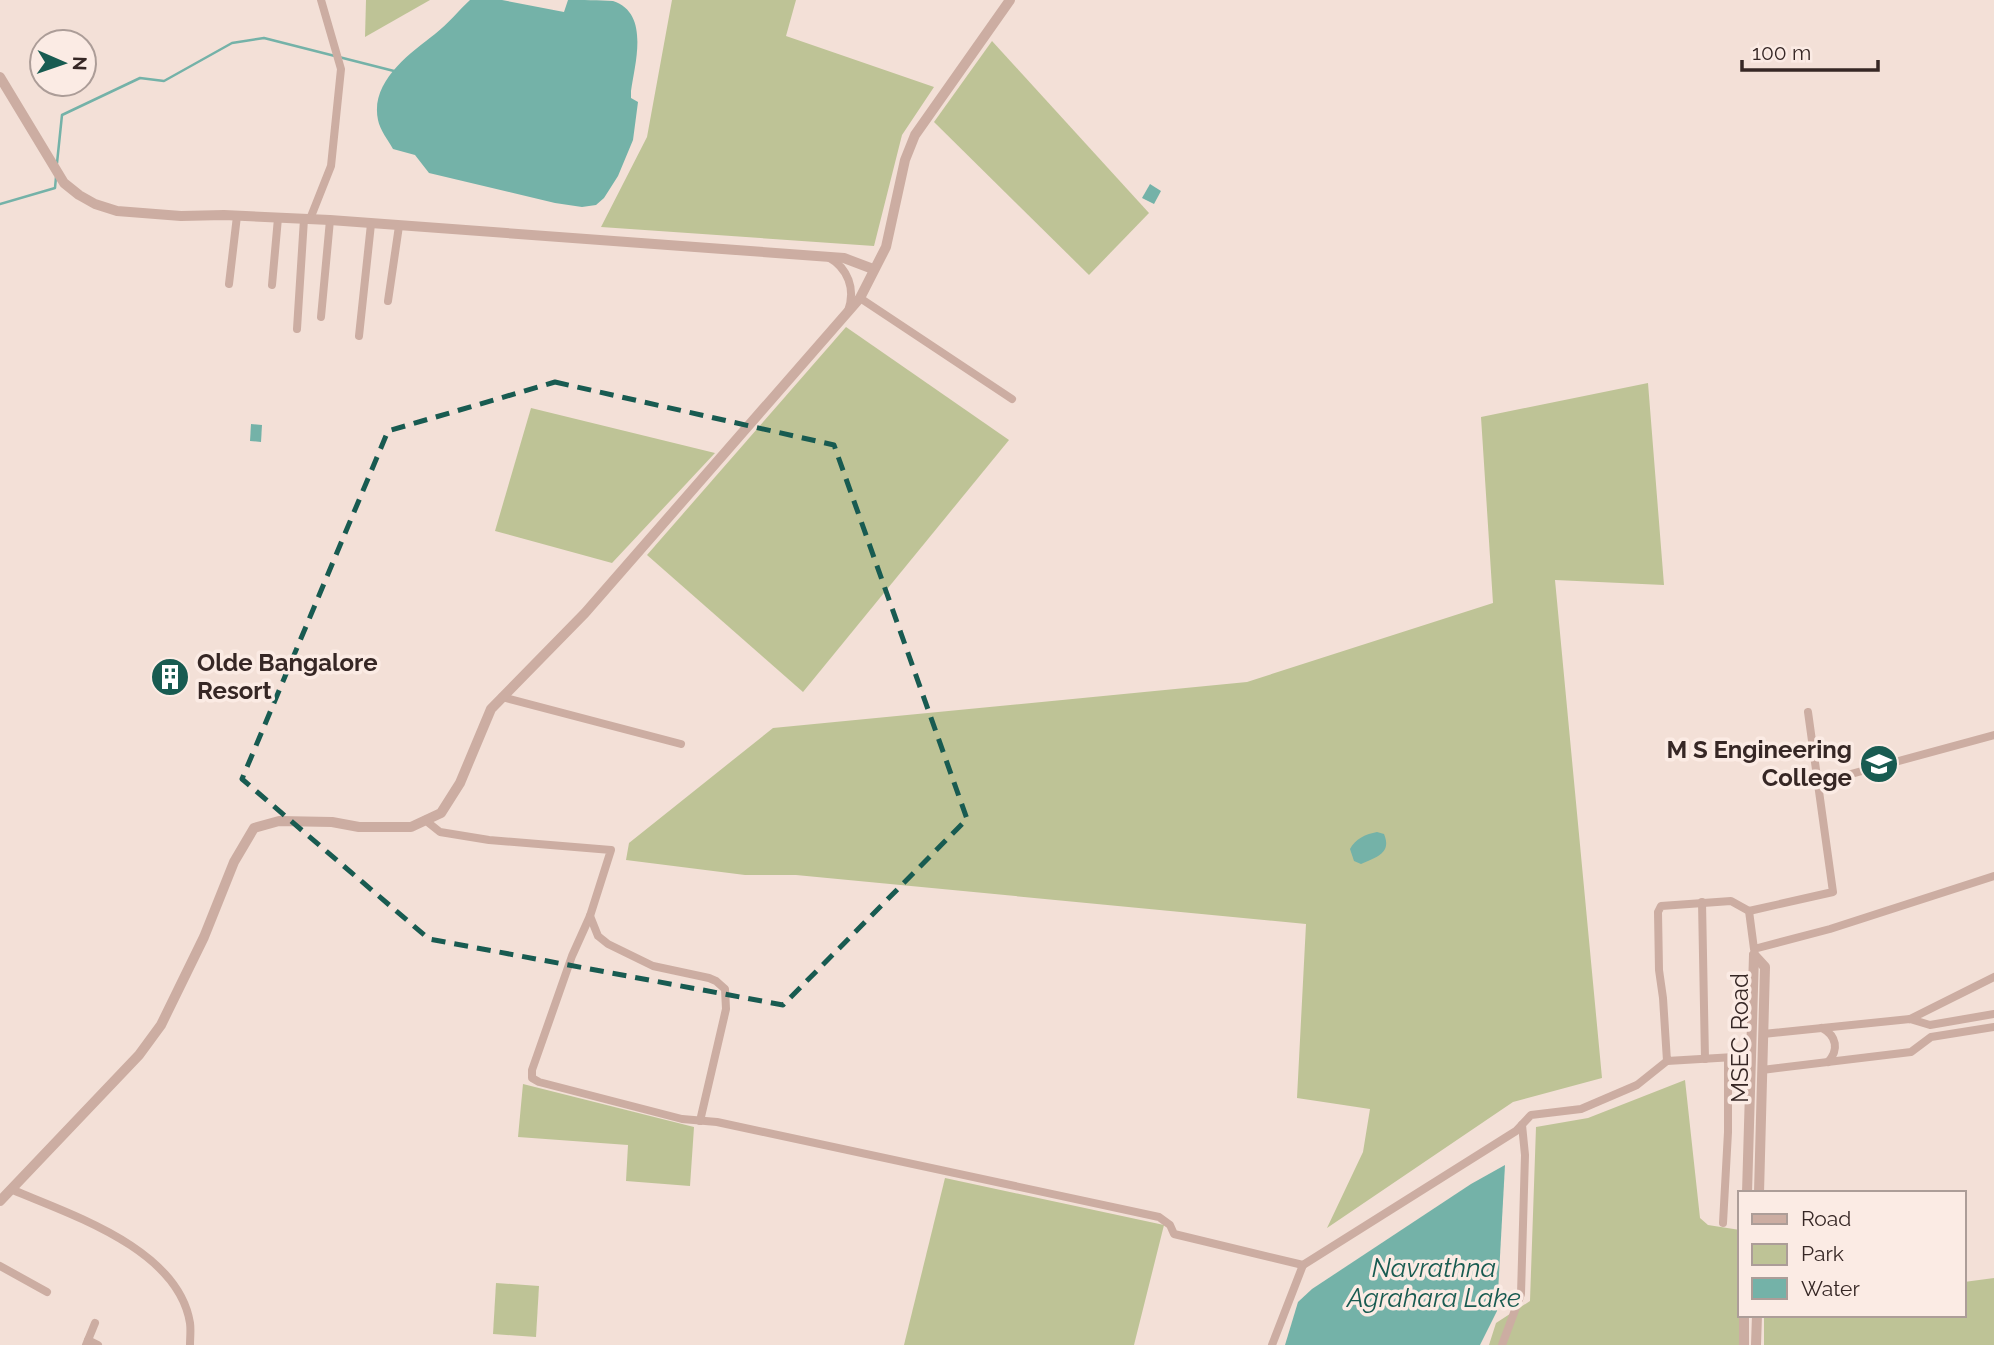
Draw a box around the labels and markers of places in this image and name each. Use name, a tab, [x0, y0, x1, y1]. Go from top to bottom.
place label: Olde Bangalore Resort	[197, 648, 378, 705]
building icon: Olde Bangalore Resort	[149, 656, 191, 698]
place label: M S Engineering College	[1666, 735, 1852, 792]
school or university icon: M S Engineering College	[1858, 743, 1900, 785]

